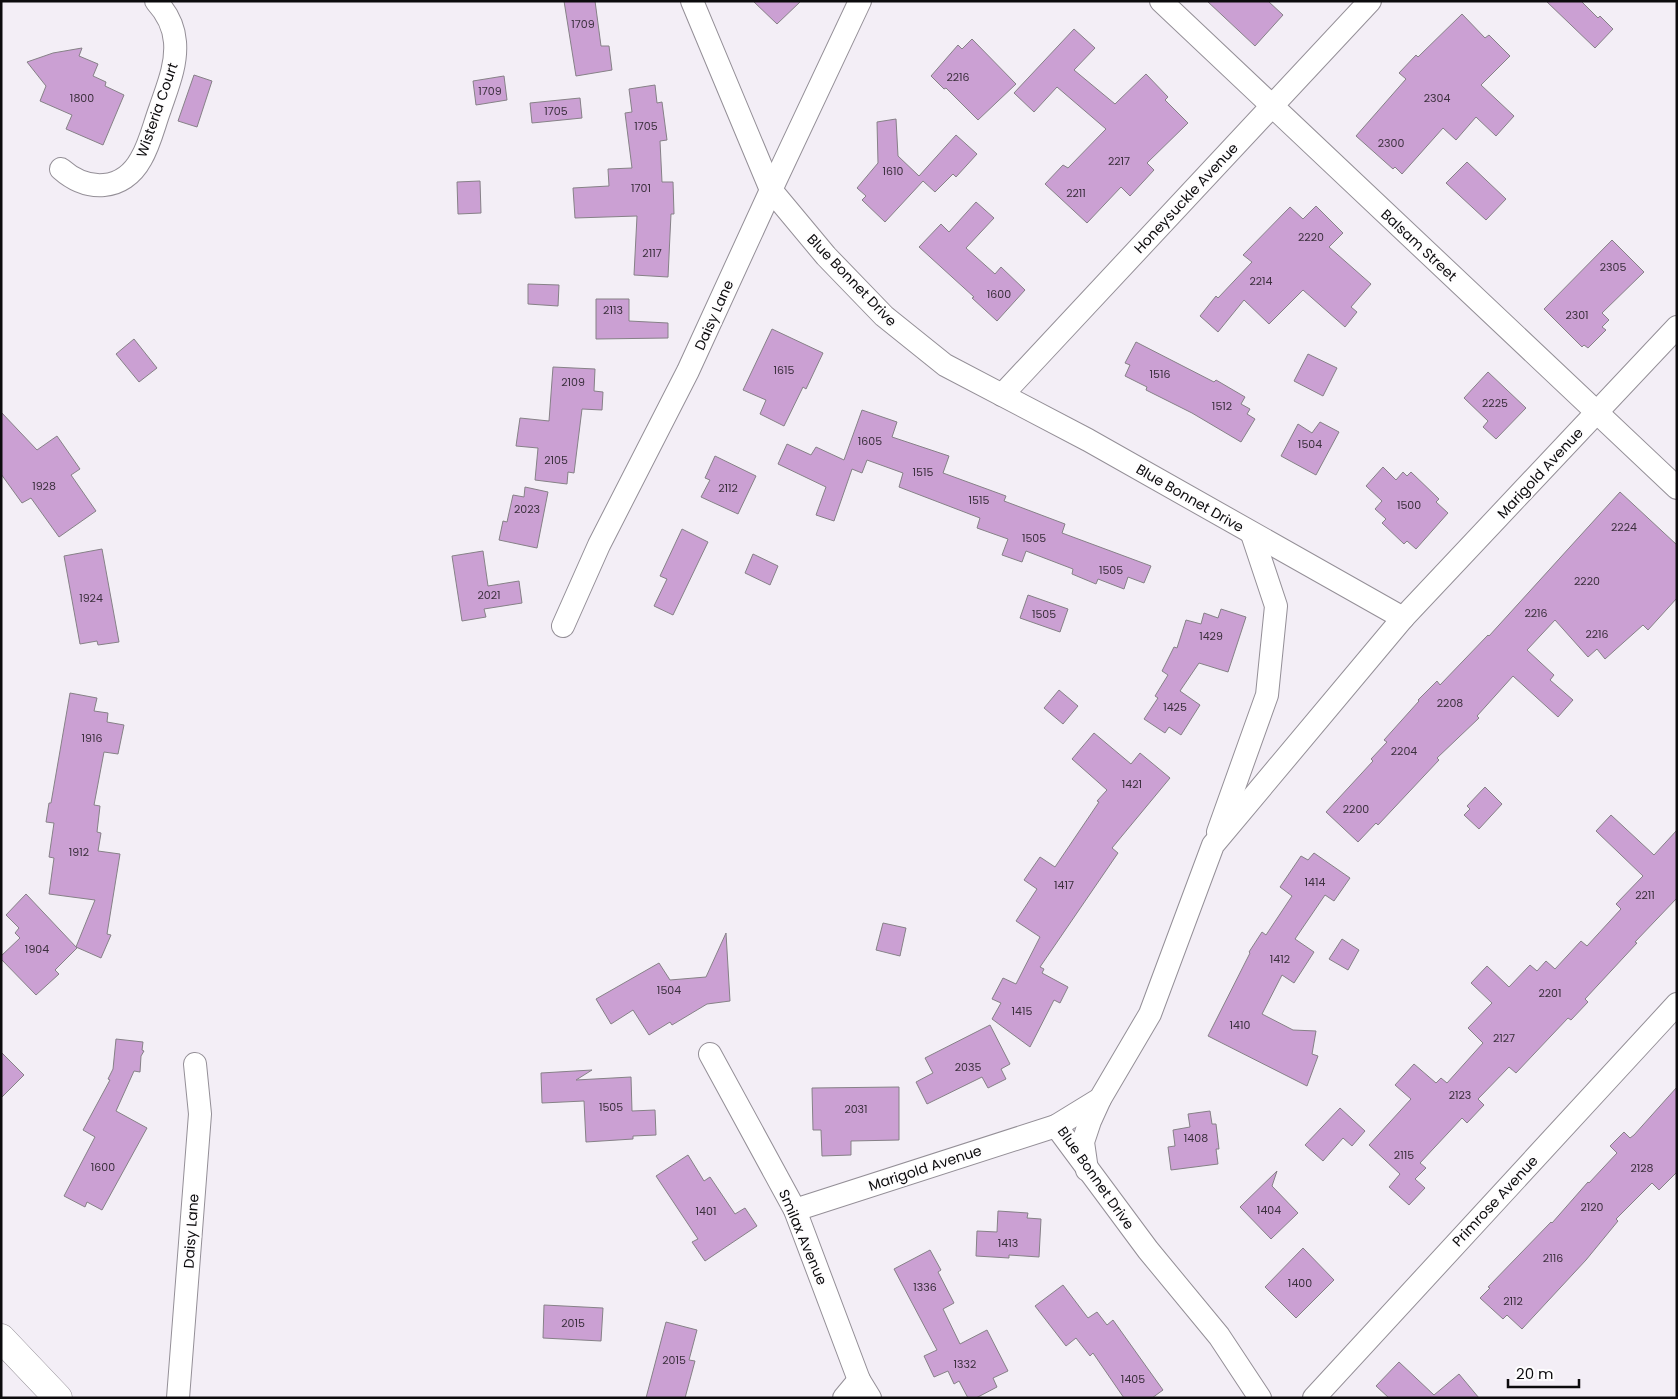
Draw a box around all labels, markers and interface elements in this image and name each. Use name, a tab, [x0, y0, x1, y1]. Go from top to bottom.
house number: 1709	[571, 16, 595, 32]
street label: Wisteria Court	[131, 60, 183, 160]
house number: 2216	[946, 69, 970, 85]
house number: 1709	[478, 83, 502, 99]
house number: 1800	[70, 90, 94, 106]
house number: 2304	[1424, 90, 1450, 106]
house number: 1705	[544, 103, 568, 119]
house number: 1705	[634, 118, 658, 134]
house number: 2300	[1378, 135, 1404, 151]
street label: Honeysuckle Avenue	[1129, 138, 1243, 258]
house number: 2217	[1108, 153, 1130, 169]
house number: 1610	[883, 163, 904, 179]
house number: 1701	[631, 180, 651, 196]
house number: 2211	[1066, 185, 1086, 201]
street label: Balsam Street	[1377, 204, 1461, 286]
street label: Blue Bonnet Drive	[803, 229, 902, 331]
house number: 2220	[1298, 229, 1324, 245]
house number: 2117	[642, 245, 662, 261]
house number: 2305	[1600, 259, 1626, 275]
house number: 2214	[1249, 273, 1273, 289]
street label: Daisy Lane	[690, 276, 738, 353]
house number: 1600	[987, 286, 1011, 302]
house number: 2113	[603, 302, 623, 318]
house number: 2301	[1565, 307, 1589, 323]
house number: 1615	[774, 362, 795, 378]
house number: 1516	[1150, 366, 1170, 382]
house number: 2109	[561, 374, 585, 390]
house number: 2225	[1482, 395, 1508, 411]
house number: 1512	[1212, 398, 1232, 414]
street label: Marigold Avenue	[1493, 423, 1588, 523]
house number: 1605	[858, 433, 882, 449]
house number: 1504	[1298, 436, 1322, 452]
house number: 2105	[544, 452, 568, 468]
street label: Blue Bonnet Drive	[1132, 459, 1248, 537]
house number: 1515	[913, 464, 934, 480]
house number: 1928	[32, 478, 56, 494]
house number: 2112	[718, 480, 738, 496]
house number: 1515	[969, 492, 990, 508]
house number: 1500	[1397, 497, 1421, 513]
house number: 2023	[514, 501, 540, 517]
house number: 2224	[1611, 519, 1637, 535]
house number: 1505	[1022, 530, 1046, 546]
house number: 1505	[1099, 562, 1123, 578]
house number: 2220	[1574, 573, 1600, 589]
house number: 2021	[477, 587, 501, 603]
house number: 1924	[79, 590, 103, 606]
house number: 2216	[1524, 605, 1548, 621]
house number: 1505	[1032, 606, 1056, 622]
house number: 2216	[1585, 626, 1609, 642]
house number: 1429	[1199, 628, 1223, 644]
house number: 2208	[1437, 695, 1463, 711]
house number: 1425	[1163, 699, 1187, 715]
house number: 1916	[82, 730, 102, 746]
house number: 2204	[1391, 743, 1417, 759]
house number: 1421	[1122, 776, 1142, 792]
house number: 2200	[1343, 801, 1369, 817]
house number: 1912	[69, 844, 89, 860]
house number: 1414	[1305, 874, 1326, 890]
house number: 1417	[1054, 877, 1074, 893]
house number: 2211	[1635, 887, 1655, 903]
house number: 1904	[25, 941, 49, 957]
house number: 1412	[1270, 951, 1290, 967]
house number: 1504	[657, 982, 681, 998]
house number: 2201	[1538, 985, 1562, 1001]
house number: 1415	[1012, 1003, 1033, 1019]
house number: 1410	[1230, 1017, 1251, 1033]
house number: 2127	[1493, 1030, 1515, 1046]
house number: 2035	[955, 1059, 981, 1075]
house number: 2123	[1449, 1087, 1471, 1103]
house number: 1505	[599, 1099, 623, 1115]
house number: 2031	[844, 1101, 868, 1117]
street label: Blue Bonnet Drive	[1053, 1123, 1139, 1234]
house number: 1408	[1184, 1130, 1208, 1146]
street label: Marigold Avenue	[866, 1140, 984, 1196]
house number: 2115	[1394, 1147, 1414, 1163]
street label: Primrose Avenue	[1448, 1151, 1543, 1251]
house number: 1600	[91, 1159, 115, 1175]
house number: 2128	[1630, 1160, 1654, 1176]
street label: Smilax Avenue	[774, 1186, 832, 1288]
street label: Daisy Lane	[178, 1193, 204, 1269]
house number: 2120	[1580, 1199, 1604, 1215]
house number: 1404	[1257, 1202, 1281, 1218]
house number: 1401	[696, 1203, 716, 1219]
house number: 1413	[998, 1235, 1018, 1251]
house number: 2116	[1543, 1250, 1563, 1266]
house number: 1400	[1288, 1275, 1312, 1291]
house number: 1336	[913, 1279, 937, 1295]
house number: 2112	[1503, 1293, 1523, 1309]
house number: 2015	[561, 1315, 585, 1331]
house number: 2015	[662, 1352, 686, 1368]
house number: 1332	[954, 1356, 976, 1372]
scale bar	[1508, 1356, 1579, 1388]
text: 20 m	[1516, 1363, 1554, 1384]
house number: 1405	[1121, 1371, 1145, 1387]

